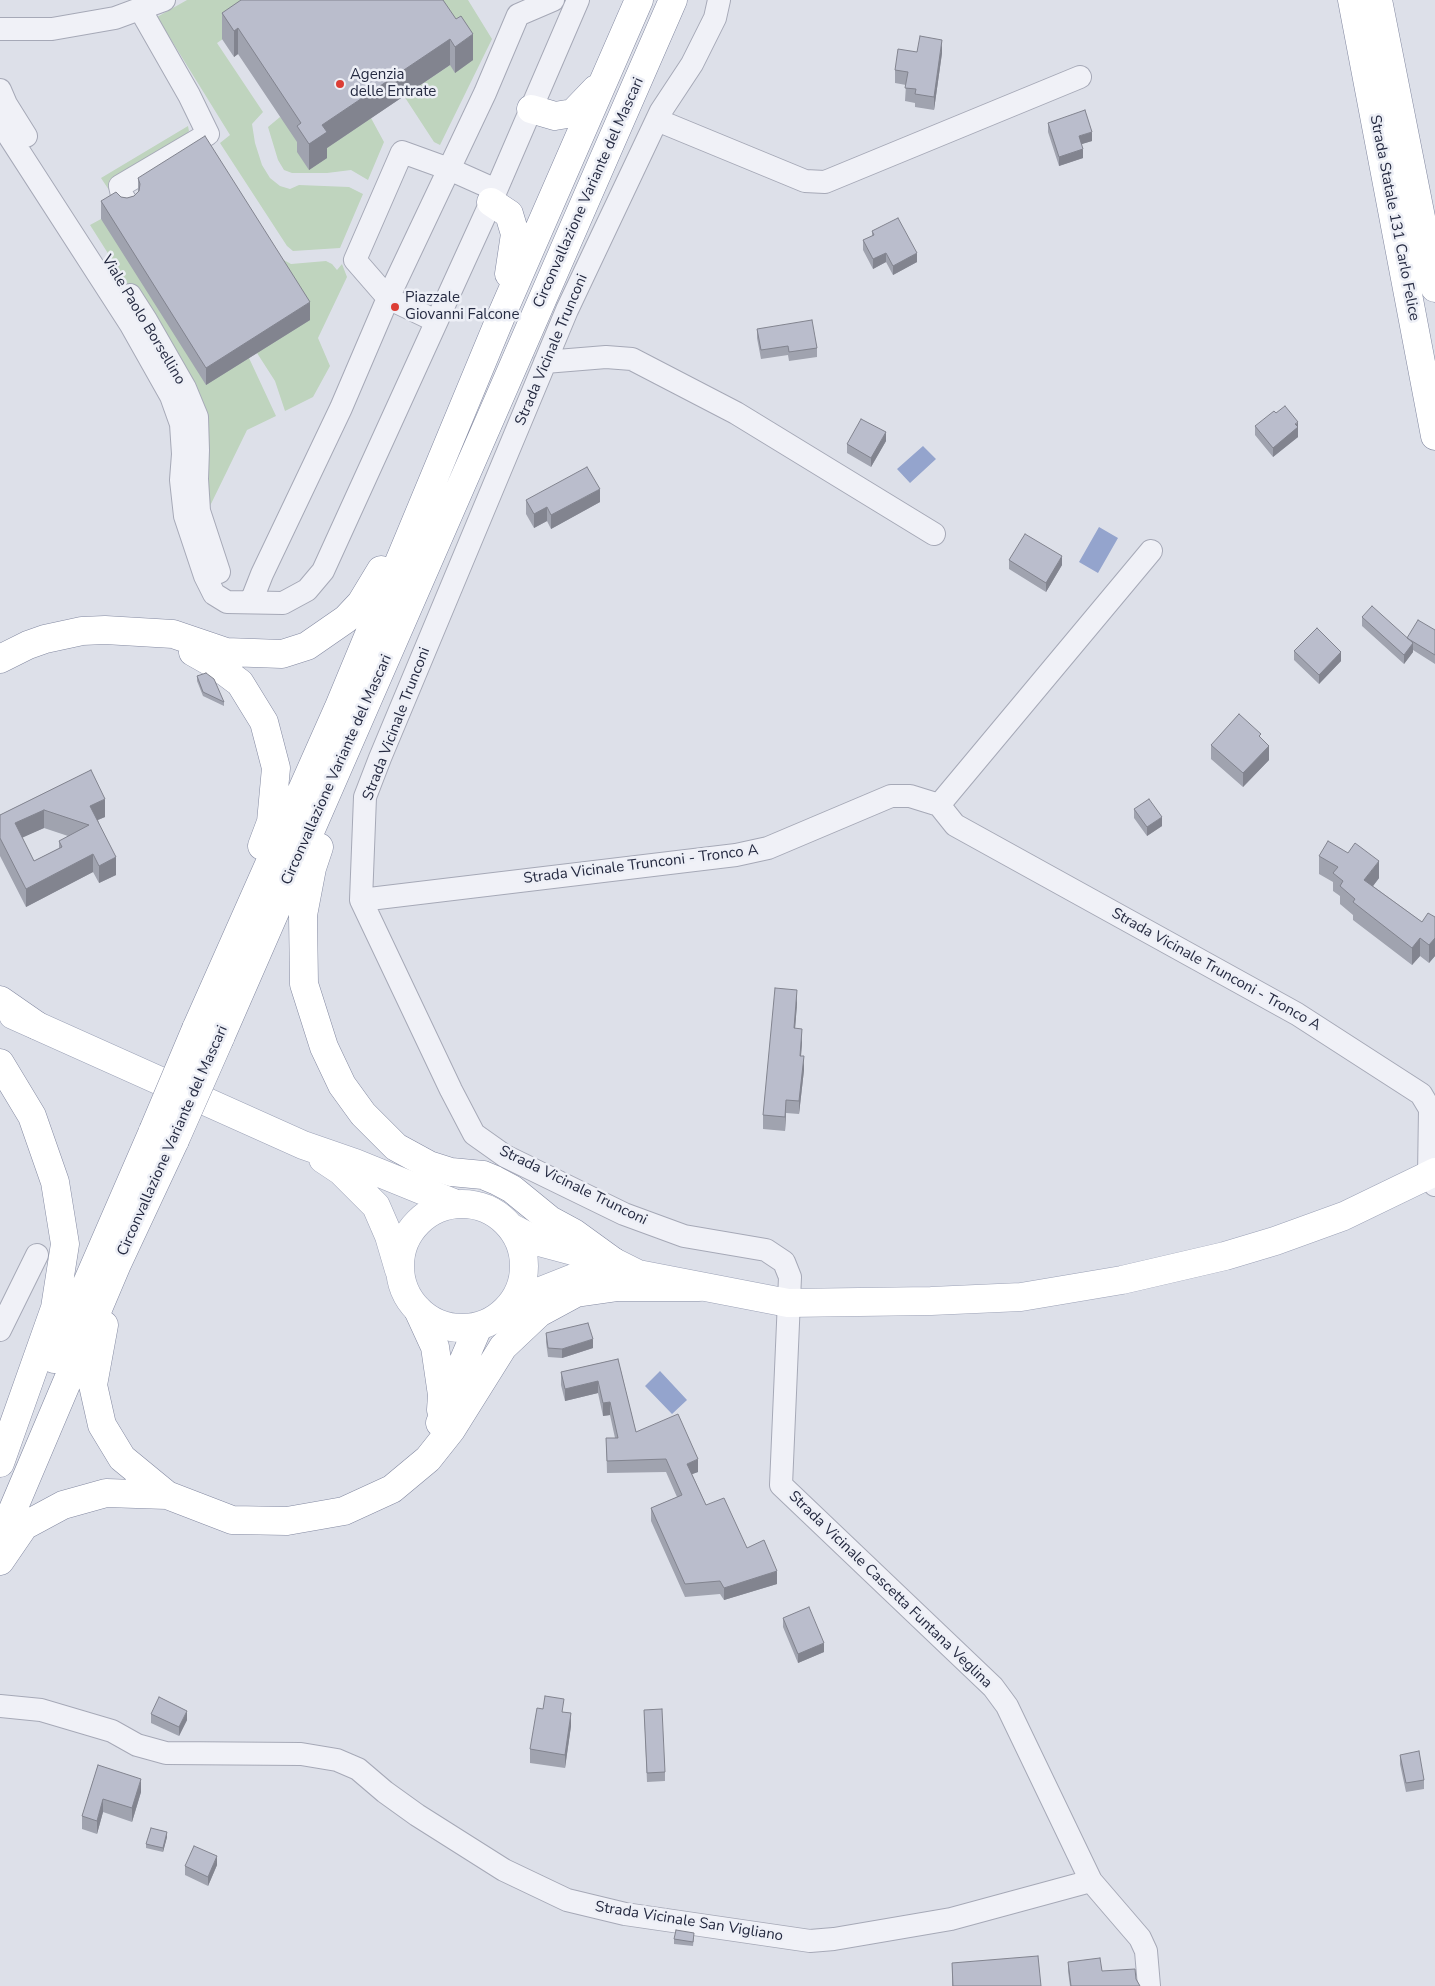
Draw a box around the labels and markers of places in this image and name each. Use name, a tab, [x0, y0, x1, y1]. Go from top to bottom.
place label: Agenzia delle Entrate	[350, 66, 436, 101]
marker: Agenzia delle Entrate	[334, 78, 346, 90]
place label: Piazzale Giovanni Falcone	[405, 289, 519, 324]
marker: Piazzale Giovanni Falcone	[389, 301, 401, 313]

